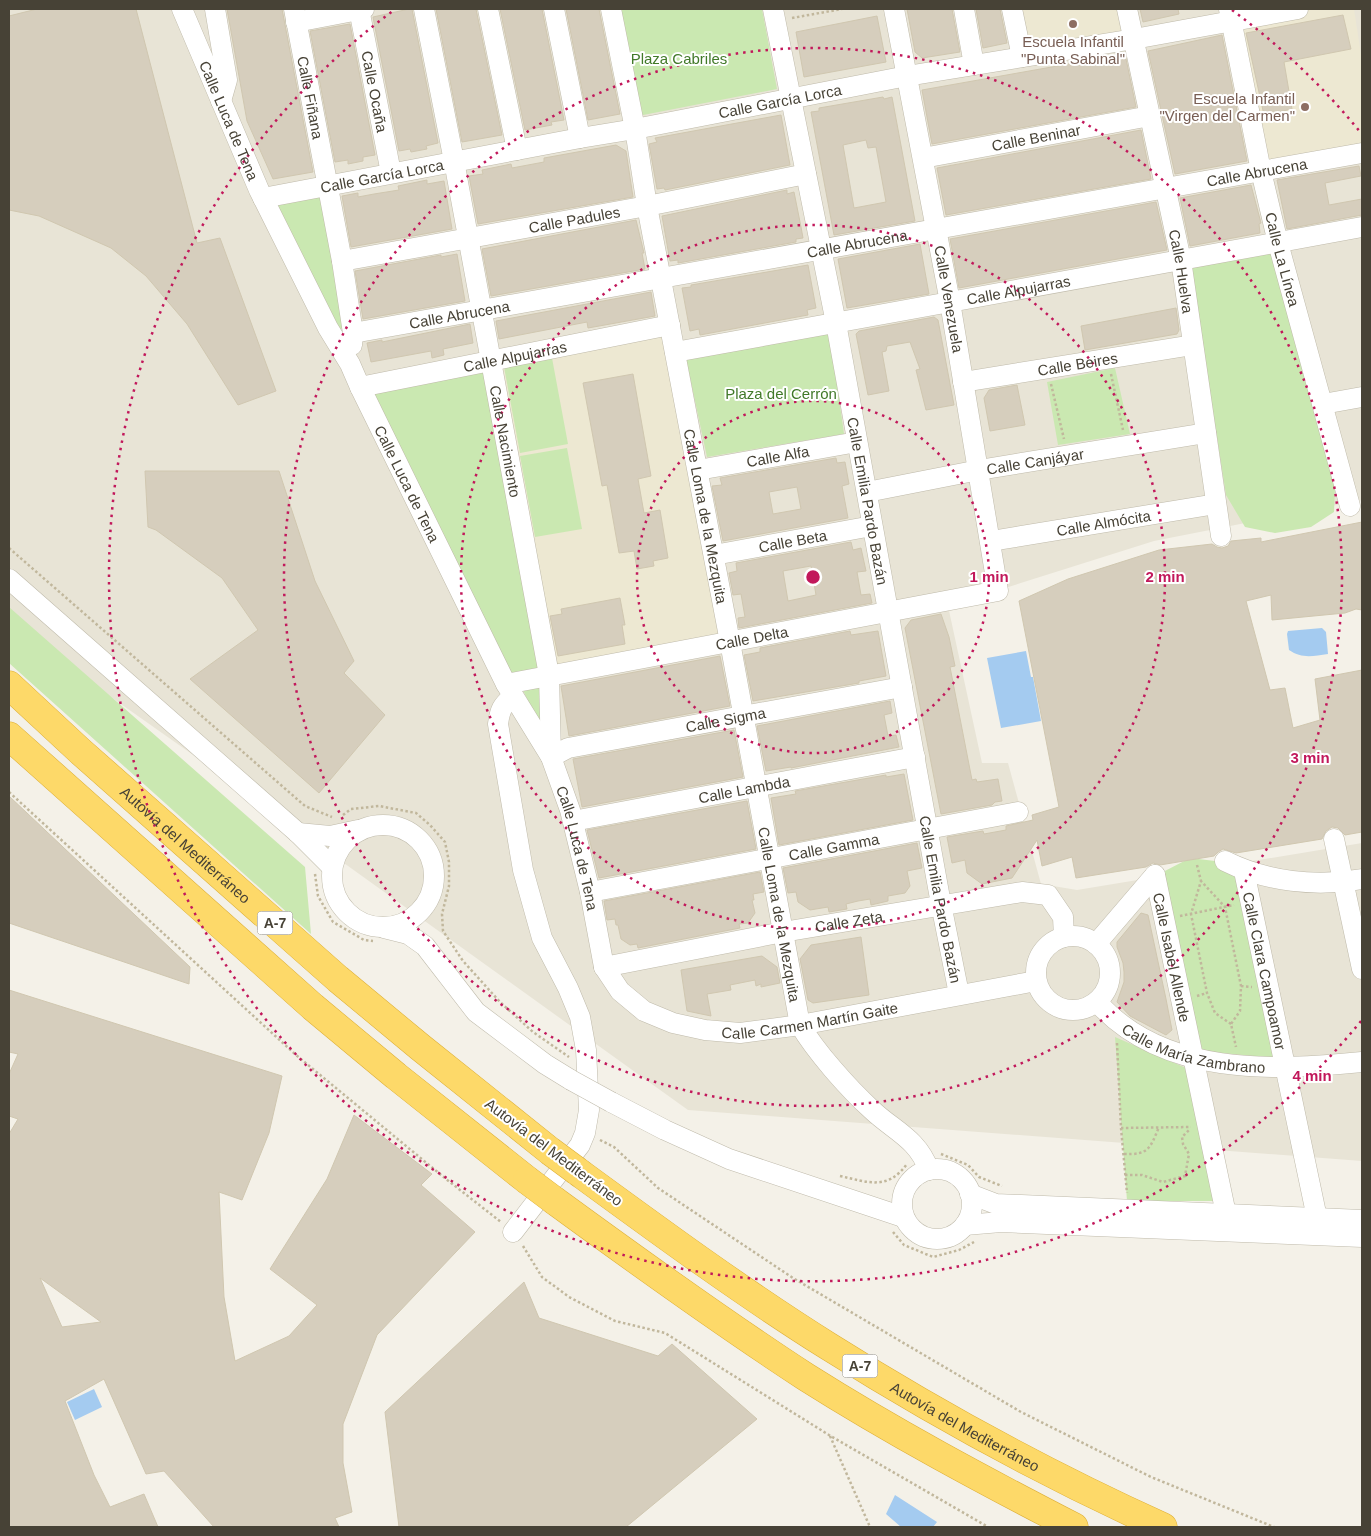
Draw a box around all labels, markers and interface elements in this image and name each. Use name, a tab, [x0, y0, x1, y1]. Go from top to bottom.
marker: Escuela Infantil "Punta Sabinal"	[1067, 18, 1079, 30]
place label: Escuela Infantil "Punta Sabinal"	[1021, 33, 1125, 67]
street label: Calle Ocaña	[359, 49, 391, 134]
park label: Plaza Cabriles	[631, 50, 727, 67]
street label: Calle Fiñana	[295, 54, 327, 141]
street label: Calle Luca de Tena	[196, 58, 263, 183]
street label: Calle García Lorca	[717, 80, 844, 121]
place label: Escuela Infantil "Virgen del Carmen"	[1160, 90, 1295, 124]
marker: Escuela Infantil "Virgen del Carmen"	[1299, 101, 1311, 113]
street label: Calle Beninar	[990, 121, 1082, 154]
street label: Calle Abrucena	[1205, 154, 1309, 189]
street label: Calle García Lorca	[319, 155, 446, 195]
street label: Calle Padules	[527, 203, 621, 236]
street label: Calle La Línea	[1262, 210, 1304, 309]
street label: Calle Abrucena	[805, 226, 909, 260]
street label: Calle Huelva	[1166, 228, 1197, 315]
street label: Calle Venezuela	[931, 244, 967, 355]
street label: Calle Alpujarras	[965, 272, 1072, 307]
street label: Calle Abrucena	[408, 297, 512, 331]
street label: Calle Alpujarras	[462, 337, 568, 375]
street label: Calle Beires	[1036, 349, 1119, 378]
street label: Calle Nacimiento	[487, 384, 524, 499]
park label: Plaza del Cerrón	[725, 385, 837, 402]
street label: Calle Emilia Pardo Bazán	[845, 416, 892, 586]
street label: Calle Luca de Tena	[372, 422, 444, 546]
street label: Calle Loma de la Mezquita	[681, 427, 731, 606]
street label: Calle Alfa	[745, 442, 811, 470]
street label: Calle Canjáyar	[985, 445, 1085, 477]
street label: Calle Almócita	[1055, 506, 1152, 539]
street label: Calle Beta	[757, 526, 829, 555]
centre of rings	[804, 568, 822, 586]
text: 1 min	[969, 568, 1009, 585]
text: 2 min	[1145, 568, 1185, 585]
street label: Calle Delta	[714, 622, 790, 653]
street label: Calle Sigma	[684, 703, 767, 735]
text: 3 min	[1290, 749, 1330, 766]
street label: Calle Lambda	[697, 772, 792, 806]
street label: Autovía del Mediterráneo	[117, 783, 254, 906]
street label: Calle Luca de Tena	[553, 783, 602, 912]
street label: Calle Emilia Pardo Bazán	[917, 814, 965, 985]
street label: Calle Loma de la Mezquita	[755, 825, 804, 1004]
street label: Calle Gamma	[787, 830, 881, 863]
street label: Calle Clara Campoamor	[1240, 890, 1290, 1051]
street label: Calle Isabel Allende	[1150, 891, 1194, 1023]
street label: Calle Zeta	[814, 907, 884, 935]
road number: A-7	[258, 911, 292, 934]
street label: Calle Carmen Martín Gaite	[721, 998, 899, 1042]
street label: Calle María Zambrano	[1119, 1019, 1266, 1075]
text: 4 min	[1292, 1067, 1332, 1084]
street label: Autovía del Mediterráneo	[482, 1095, 626, 1209]
road number: A-7	[842, 1354, 878, 1378]
street label: Autovía del Mediterráneo	[888, 1378, 1043, 1474]

